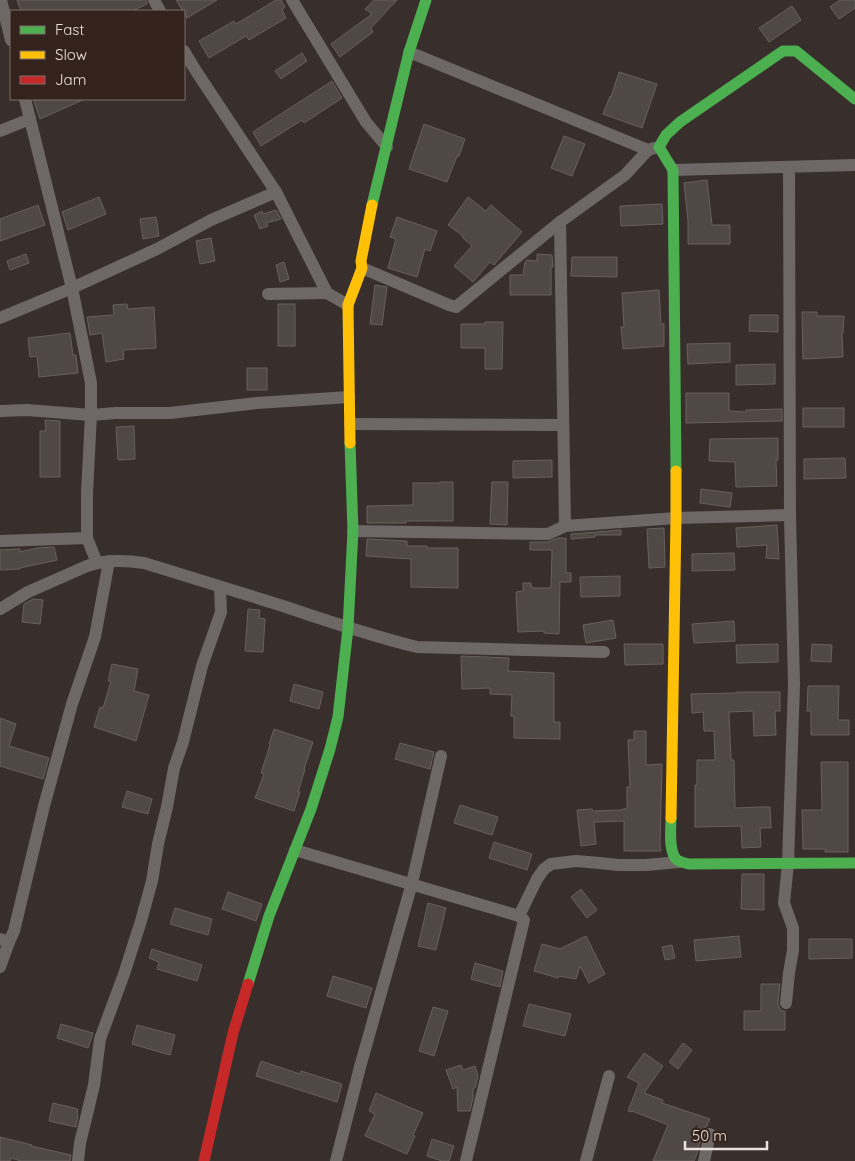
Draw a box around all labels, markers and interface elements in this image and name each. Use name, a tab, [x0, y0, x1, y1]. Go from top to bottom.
legend	[10, 10, 185, 100]
text: Fast	[55, 20, 84, 39]
text: Slow	[55, 45, 87, 64]
text: Jam	[55, 70, 86, 89]
scale bar	[685, 1118, 768, 1150]
text: 50 m	[692, 1126, 727, 1145]

